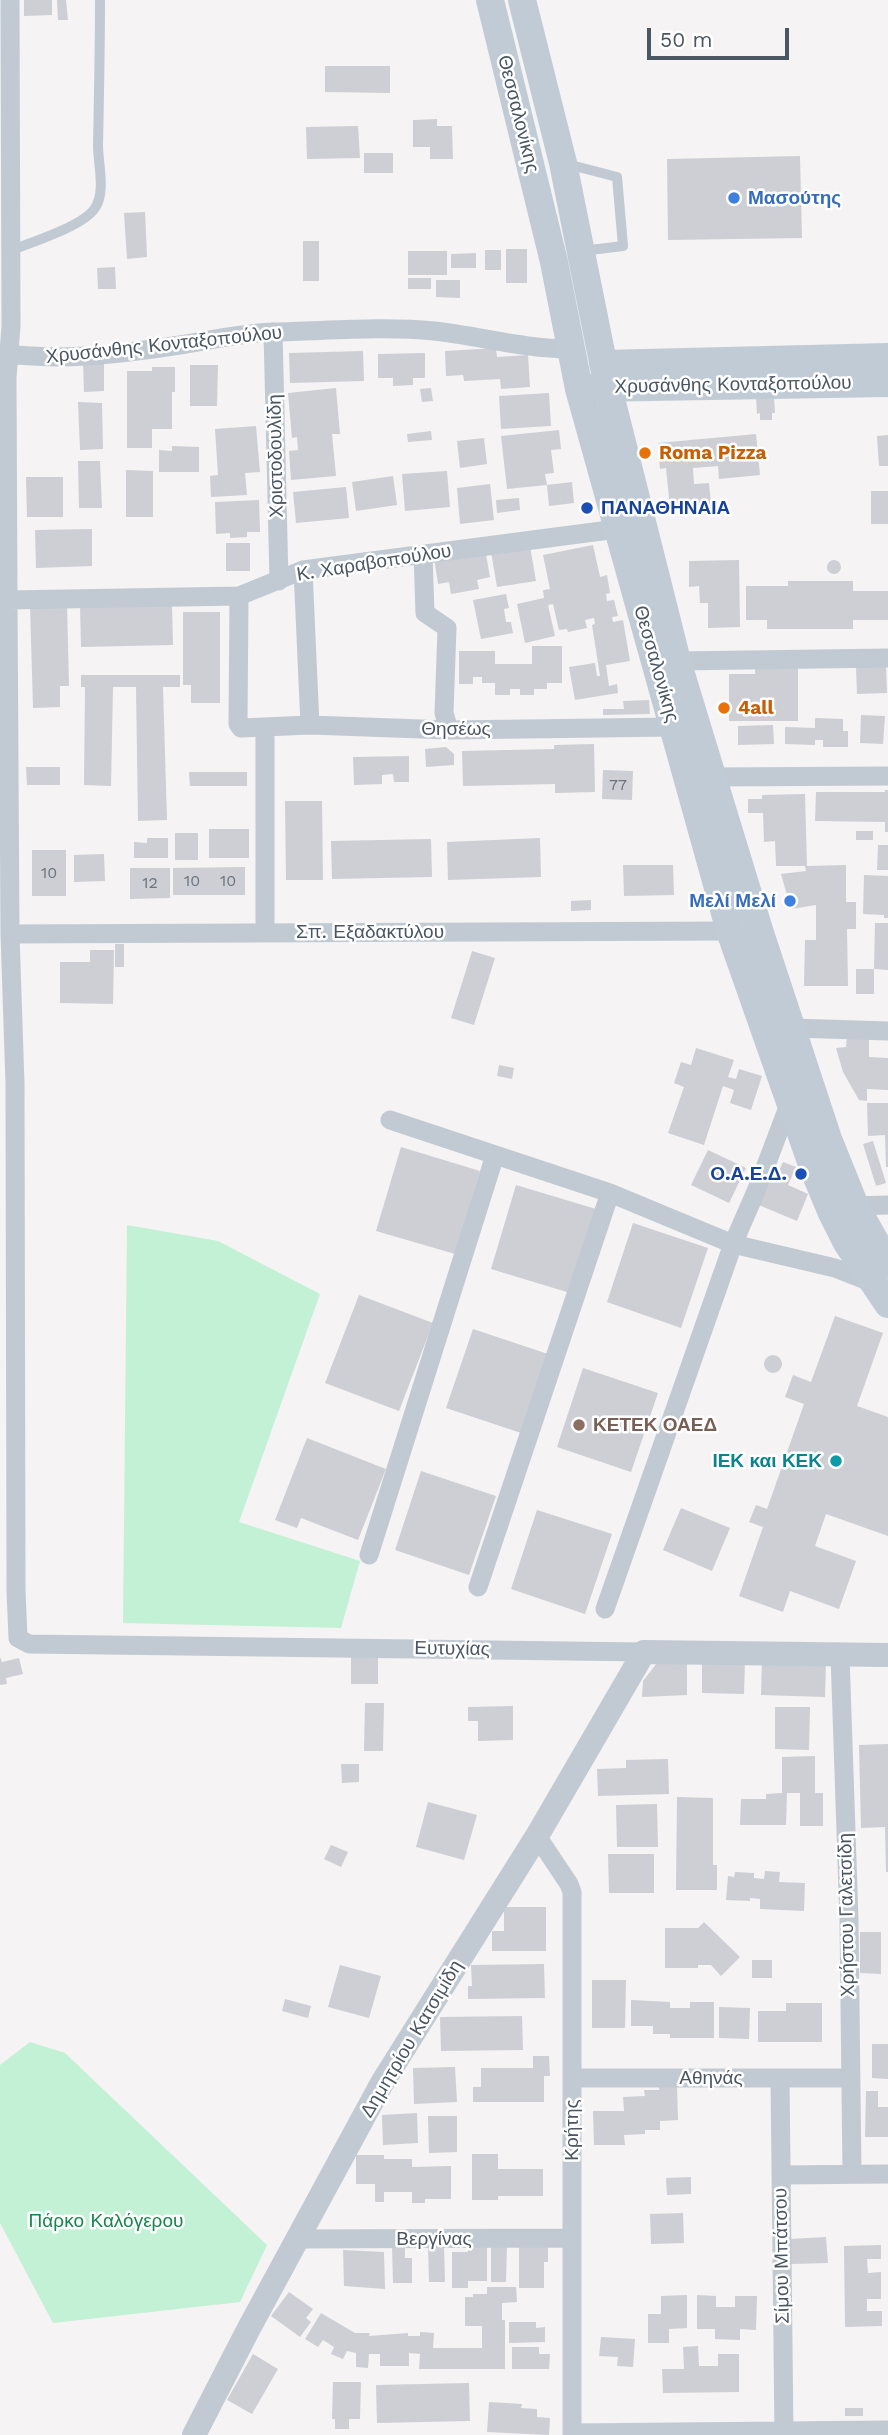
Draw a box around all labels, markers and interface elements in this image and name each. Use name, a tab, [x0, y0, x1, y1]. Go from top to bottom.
scale bar	[650, 14, 792, 58]
text: 50 m	[660, 27, 712, 52]
street label: Θεσσαλονίκης	[492, 53, 544, 175]
place label: Μασούτης	[748, 187, 841, 209]
marker: Μασούτης	[726, 190, 742, 206]
street label: Χρυσάνθης Κονταξοπούλου	[45, 321, 283, 369]
street label: Χρυσάνθης Κονταξοπούλου	[614, 372, 852, 398]
street label: Χριστοδουλίδη	[264, 394, 288, 518]
place label: Roma Pizza	[659, 442, 766, 464]
marker: Roma Pizza	[637, 445, 653, 461]
place label: ΠΑΝΑΘΗΝΑΙΑ	[601, 497, 730, 519]
marker: ΠΑΝΑΘΗΝΑΙΑ	[579, 500, 595, 516]
street label: Κ. Χαραβοπούλου	[295, 540, 453, 586]
street label: Θεσσαλονίκης	[628, 603, 684, 725]
place label: 4all	[738, 697, 774, 719]
marker: 4all	[716, 700, 732, 716]
street label: Θησέως	[421, 718, 491, 740]
house number: 77	[609, 775, 627, 795]
house number: 10	[41, 863, 57, 883]
house number: 10	[184, 871, 200, 891]
house number: 10	[220, 871, 236, 891]
house number: 12	[142, 873, 158, 893]
place label: Μελί Μελί	[689, 890, 776, 912]
marker: Μελί Μελί	[782, 893, 798, 909]
street label: Σπ. Εξαδακτύλου	[296, 921, 444, 943]
place label: Ο.Α.Ε.Δ.	[710, 1163, 787, 1185]
marker: Ο.Α.Ε.Δ.	[793, 1166, 809, 1182]
place label: ΚΕΤΕΚ ΟΑΕΔ	[593, 1414, 717, 1436]
marker: ΚΕΤΕΚ ΟΑΕΔ	[571, 1417, 587, 1433]
place label: ΙΕΚ και ΚΕΚ	[712, 1450, 822, 1472]
marker: ΙΕΚ και ΚΕΚ	[828, 1453, 844, 1469]
street label: Ευτυχίας	[414, 1637, 490, 1661]
street label: Χρήστου Γαλετσίδη	[834, 1833, 860, 1997]
street label: Δημητρίου Κατσιμίδη	[356, 1956, 468, 2122]
street label: Αθηνάς	[679, 2067, 743, 2089]
street label: Κρήτης	[561, 2099, 583, 2161]
street label: Σίμου Μπάτσου	[769, 2188, 795, 2324]
park label: Πάρκο Καλόγερου	[29, 2210, 183, 2232]
street label: Βεργίνας	[396, 2228, 472, 2250]

